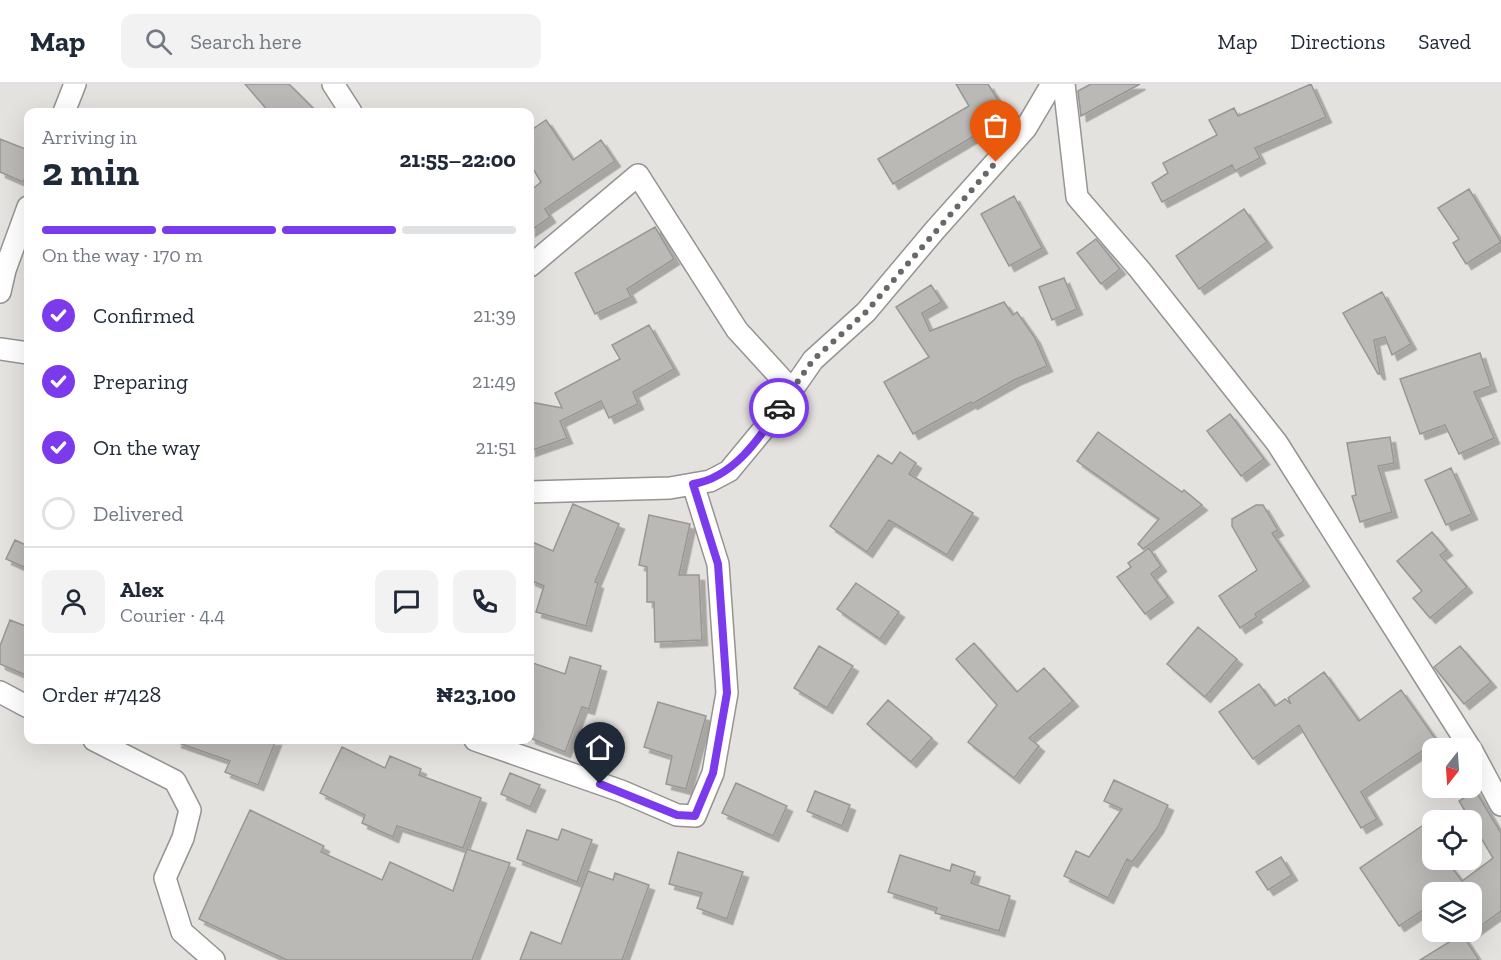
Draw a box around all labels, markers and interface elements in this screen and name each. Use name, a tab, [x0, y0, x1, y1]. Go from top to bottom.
search box	[121, 14, 541, 68]
text: Map	[30, 25, 85, 58]
icon: search	[142, 25, 175, 58]
text: Search here	[190, 28, 302, 55]
text: Map	[1218, 29, 1258, 54]
text: Directions	[1291, 29, 1385, 54]
text: Saved	[1418, 29, 1471, 54]
pin	[970, 100, 1021, 162]
icon: bag	[979, 109, 1012, 142]
text: Arriving in	[42, 125, 137, 149]
text: 21:55–22:00	[399, 146, 516, 173]
text: 2 min	[42, 148, 139, 195]
text: On the way · 170 m	[42, 243, 203, 267]
icon: check	[42, 299, 75, 332]
text: Confirmed	[93, 302, 194, 329]
text: 21:39	[473, 303, 516, 327]
icon: check	[42, 365, 75, 398]
text: Preparing	[93, 368, 188, 395]
text: 21:49	[472, 369, 516, 393]
courier	[749, 378, 809, 438]
icon: car	[763, 392, 796, 425]
icon: check	[42, 431, 75, 464]
text: On the way	[93, 434, 200, 461]
text: 21:51	[476, 435, 516, 459]
text: Delivered	[93, 500, 183, 527]
button: person	[42, 570, 105, 633]
button: chat	[375, 570, 438, 633]
button: phone	[453, 570, 516, 633]
text: Alex	[120, 576, 164, 603]
text: Courier · 4.4	[120, 603, 225, 627]
text: Order #7428	[42, 681, 161, 708]
text: ₦23,100	[436, 681, 516, 708]
pin	[574, 722, 625, 784]
icon: home	[583, 731, 616, 764]
north arrow	[1422, 738, 1482, 798]
map controls	[1422, 738, 1482, 942]
button: locate	[1422, 810, 1482, 870]
button: layers	[1422, 882, 1482, 942]

